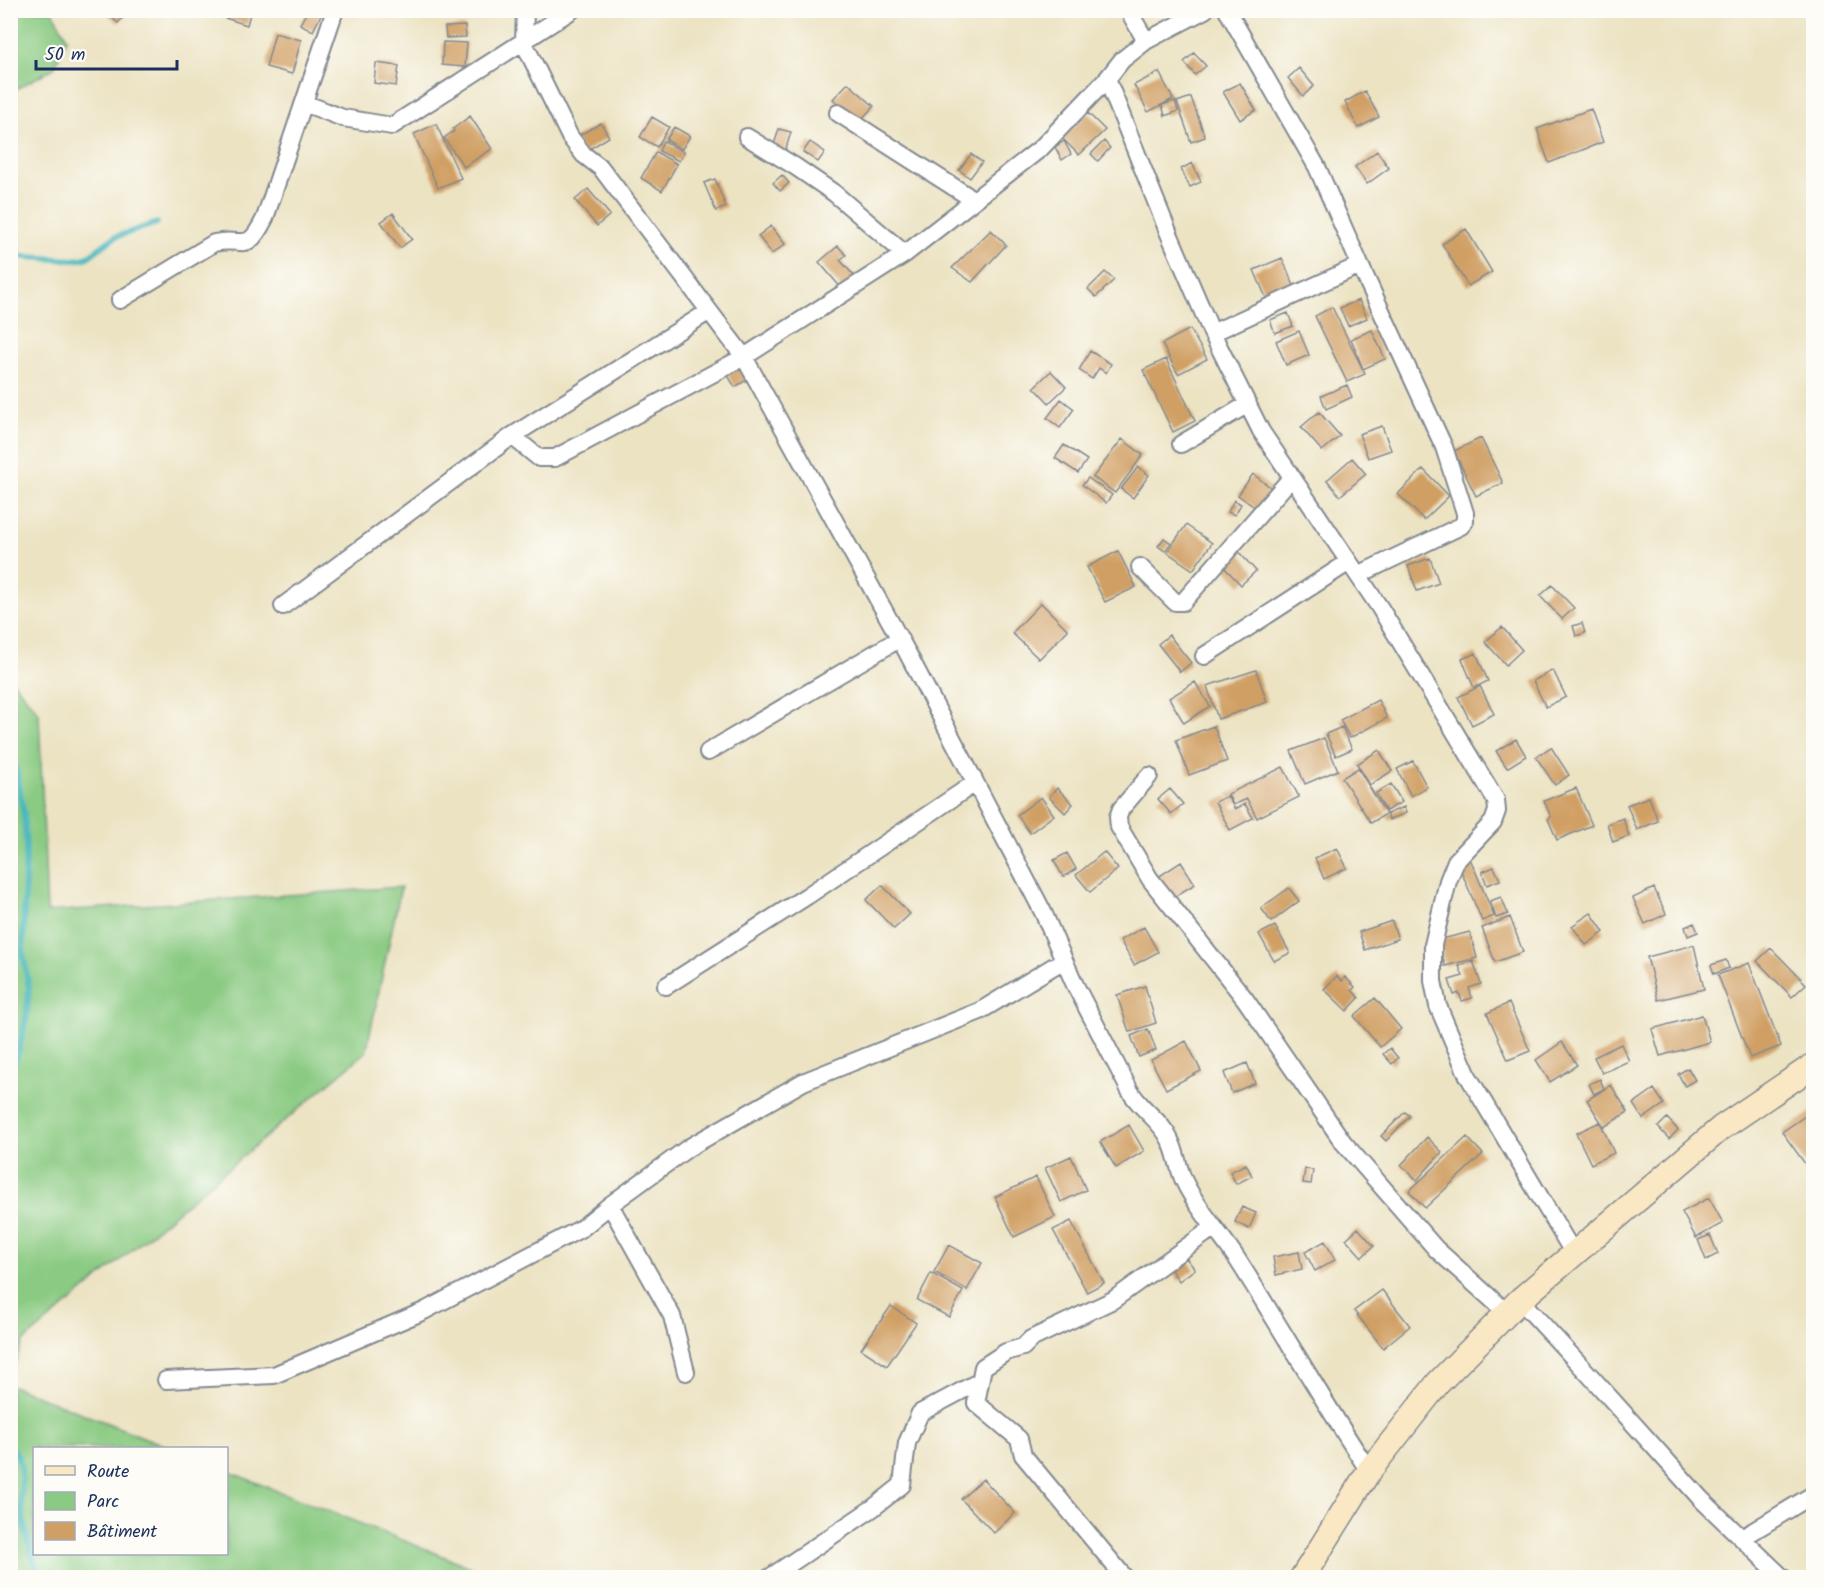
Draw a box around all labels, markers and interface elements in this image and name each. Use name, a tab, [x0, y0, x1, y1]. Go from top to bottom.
scale bar	[36, 33, 177, 71]
text: 50 m	[45, 41, 85, 70]
legend	[33, 1447, 228, 1555]
text: Route	[87, 1458, 129, 1487]
text: Parc	[87, 1488, 119, 1517]
text: Bâtiment	[87, 1518, 158, 1547]

